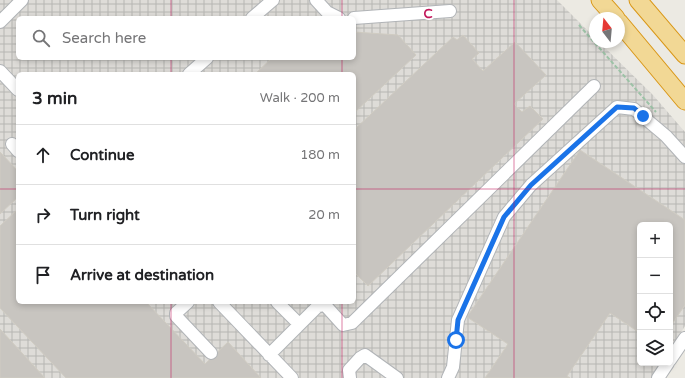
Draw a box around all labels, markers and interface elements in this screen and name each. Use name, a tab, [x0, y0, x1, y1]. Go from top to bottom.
text: C	[423, 6, 433, 22]
north arrow	[589, 12, 625, 48]
search box	[16, 16, 356, 60]
icon: search	[30, 27, 52, 49]
text: Search here	[62, 29, 146, 47]
text: 3 min	[32, 88, 77, 109]
text: Walk · 200 m	[260, 90, 340, 106]
route end	[634, 107, 652, 125]
icon: ahead	[32, 144, 54, 166]
text: Continue	[70, 146, 134, 164]
text: 180 m	[300, 147, 340, 163]
icon: right	[32, 204, 54, 226]
text: Turn right	[70, 206, 140, 224]
text: 20 m	[308, 207, 340, 223]
map controls	[637, 222, 673, 366]
button: +	[637, 222, 673, 258]
button: −	[637, 258, 673, 294]
icon: arrive	[32, 264, 54, 286]
text: Arrive at destination	[70, 266, 214, 284]
button: locate	[637, 294, 673, 330]
button: layers	[637, 330, 673, 366]
route start	[447, 331, 465, 349]

